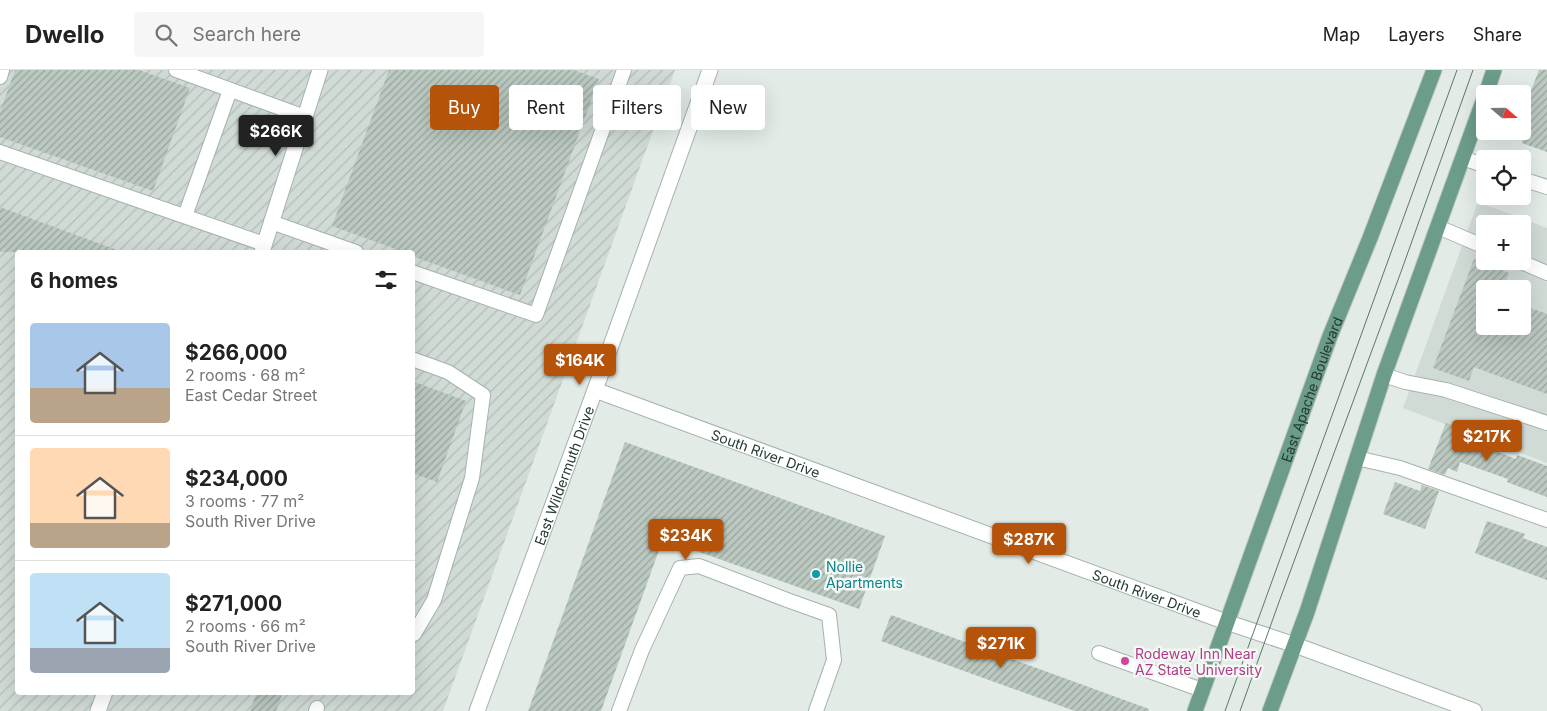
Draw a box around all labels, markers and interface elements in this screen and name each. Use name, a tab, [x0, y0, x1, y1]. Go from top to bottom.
search box	[134, 12, 484, 57]
text: Dwello	[25, 20, 104, 49]
icon: search	[152, 21, 180, 49]
text: Search here	[192, 23, 301, 46]
text: Map	[1323, 24, 1360, 45]
text: Layers	[1388, 24, 1445, 45]
text: Share	[1473, 24, 1522, 45]
chip: Buy	[430, 85, 499, 130]
chip: Rent	[509, 85, 583, 130]
chip: Filters	[593, 85, 681, 130]
chip: New	[691, 85, 765, 130]
north arrow	[1476, 85, 1531, 140]
map controls	[1476, 85, 1531, 335]
pin: $266K	[241, 114, 311, 157]
text: $266K	[250, 121, 302, 141]
button: locate	[1476, 150, 1531, 205]
button: +	[1476, 215, 1531, 270]
icon: filters	[372, 266, 400, 294]
text: 6 homes	[30, 268, 118, 293]
button: −	[1476, 280, 1531, 335]
street label: East Apache Boulevard	[1277, 314, 1345, 464]
text: $266,000	[185, 340, 288, 365]
icon: home	[70, 343, 130, 403]
pin: $164K	[545, 344, 615, 386]
text: $164K	[555, 350, 605, 370]
text: 2 rooms · 68 m²	[185, 365, 306, 385]
text: East Cedar Street	[185, 385, 317, 405]
street label: East Wildermuth Drive	[530, 403, 597, 547]
pin: $217K	[1452, 420, 1522, 462]
street label: South River Drive	[709, 425, 823, 481]
text: $217K	[1463, 426, 1511, 446]
text: $234,000	[185, 466, 288, 491]
icon: home	[70, 468, 130, 528]
text: 3 rooms · 77 m²	[185, 491, 304, 511]
text: South River Drive	[185, 511, 316, 531]
pin: $234K	[651, 518, 721, 561]
pin: $287K	[994, 522, 1064, 565]
text: $234K	[659, 525, 713, 545]
text: $287K	[1003, 529, 1055, 549]
place label: Nollie Apartments	[826, 558, 903, 591]
street label: South River Drive	[1090, 565, 1204, 621]
marker: Nollie Apartments	[810, 568, 822, 580]
text: $271,000	[185, 591, 282, 616]
icon: home	[70, 593, 130, 653]
text: 2 rooms · 66 m²	[185, 616, 306, 636]
pin: $271K	[966, 626, 1036, 669]
text: $271K	[977, 633, 1025, 653]
text: South River Drive	[185, 636, 316, 656]
place label: Rodeway Inn Near AZ State University	[1135, 645, 1262, 678]
marker: Rodeway Inn Near AZ State University	[1119, 655, 1131, 667]

